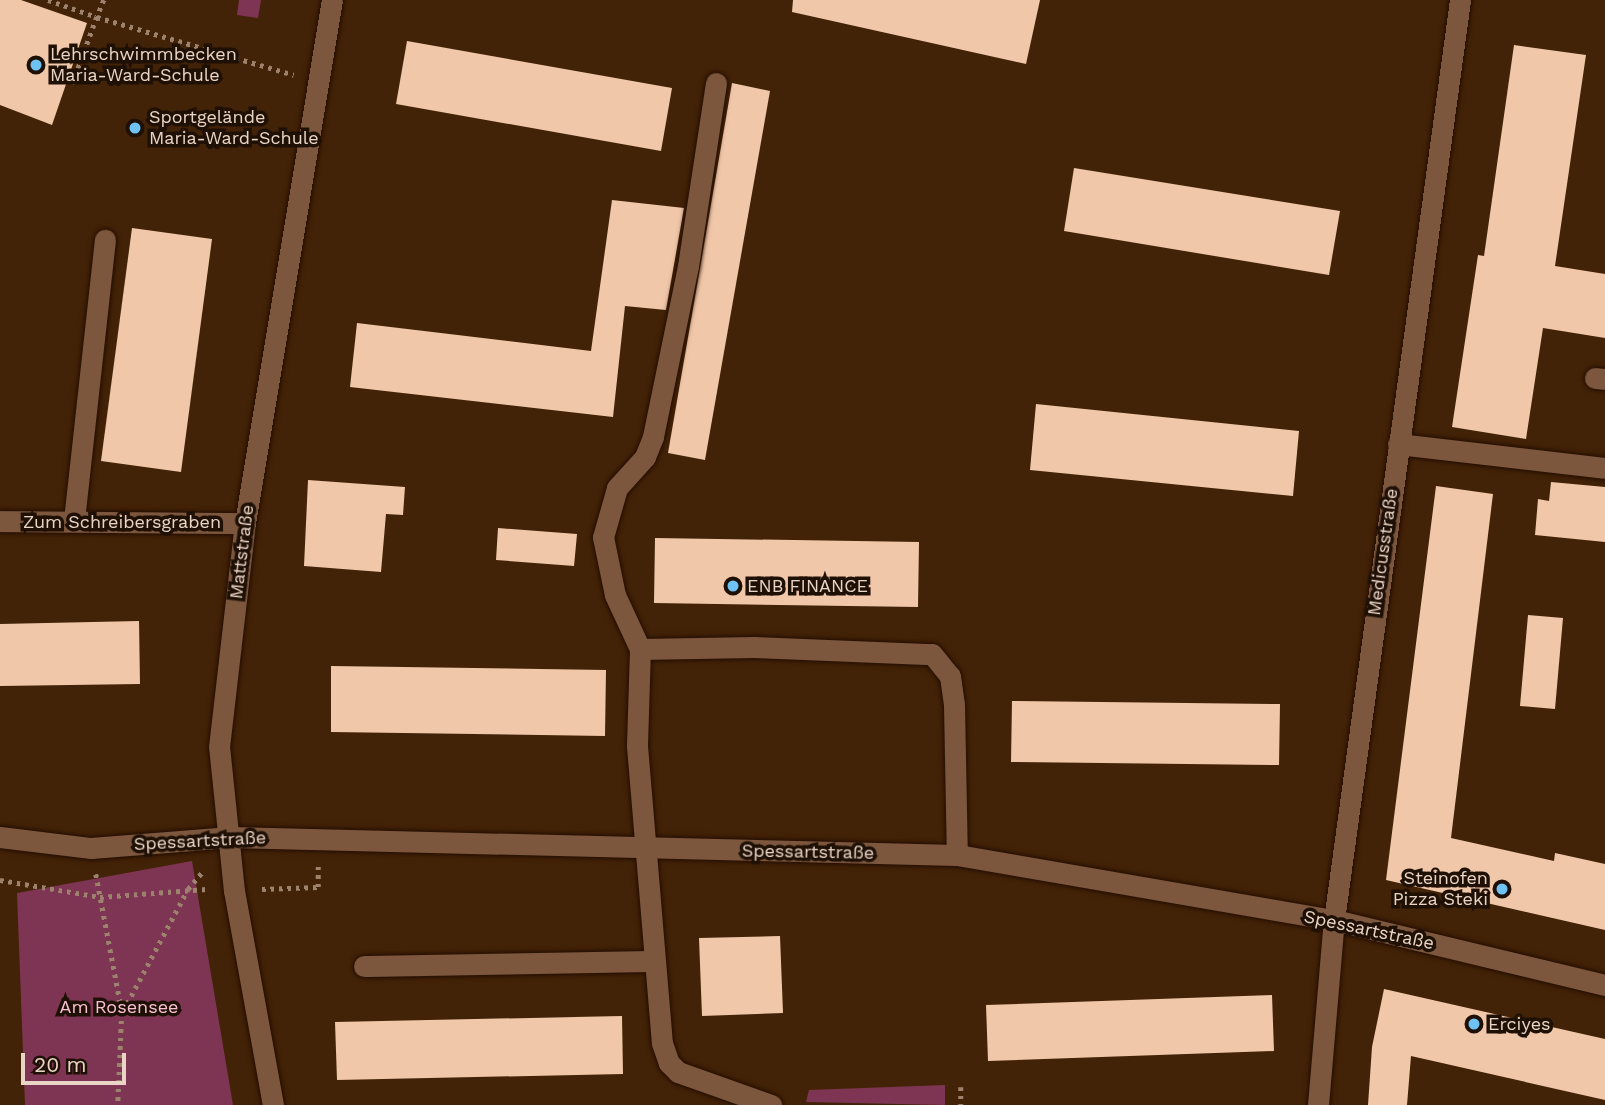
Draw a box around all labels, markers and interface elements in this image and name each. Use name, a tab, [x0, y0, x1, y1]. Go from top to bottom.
place label: Lehrschwimmbecken Maria-Ward-Schule	[50, 44, 237, 86]
marker: Lehrschwimmbecken Maria-Ward-Schule	[28, 57, 44, 73]
place label: Sportgelände Maria-Ward-Schule	[149, 107, 319, 150]
marker: Sportgelände Maria-Ward-Schule	[127, 120, 143, 136]
street label: Medicusstraße	[1363, 487, 1403, 617]
street label: Mattstraße	[226, 504, 258, 600]
street label: Zum Schreibersgraben	[23, 511, 221, 533]
place label: ENB FINANCE	[747, 575, 868, 597]
marker: ENB FINANCE	[725, 578, 741, 594]
street label: Spessartstraße	[133, 827, 267, 855]
street label: Spessartstraße	[742, 840, 874, 864]
place label: Steinofen Pizza Steki	[1392, 868, 1488, 910]
marker: Steinofen Pizza Steki	[1494, 881, 1510, 897]
street label: Spessartstraße	[1302, 906, 1436, 954]
park label: Am Rosensee	[60, 996, 178, 1018]
place label: Erciyes	[1488, 1013, 1551, 1035]
marker: Erciyes	[1466, 1016, 1482, 1032]
scale bar	[24, 1038, 130, 1082]
text: 20 m	[34, 1052, 86, 1077]

